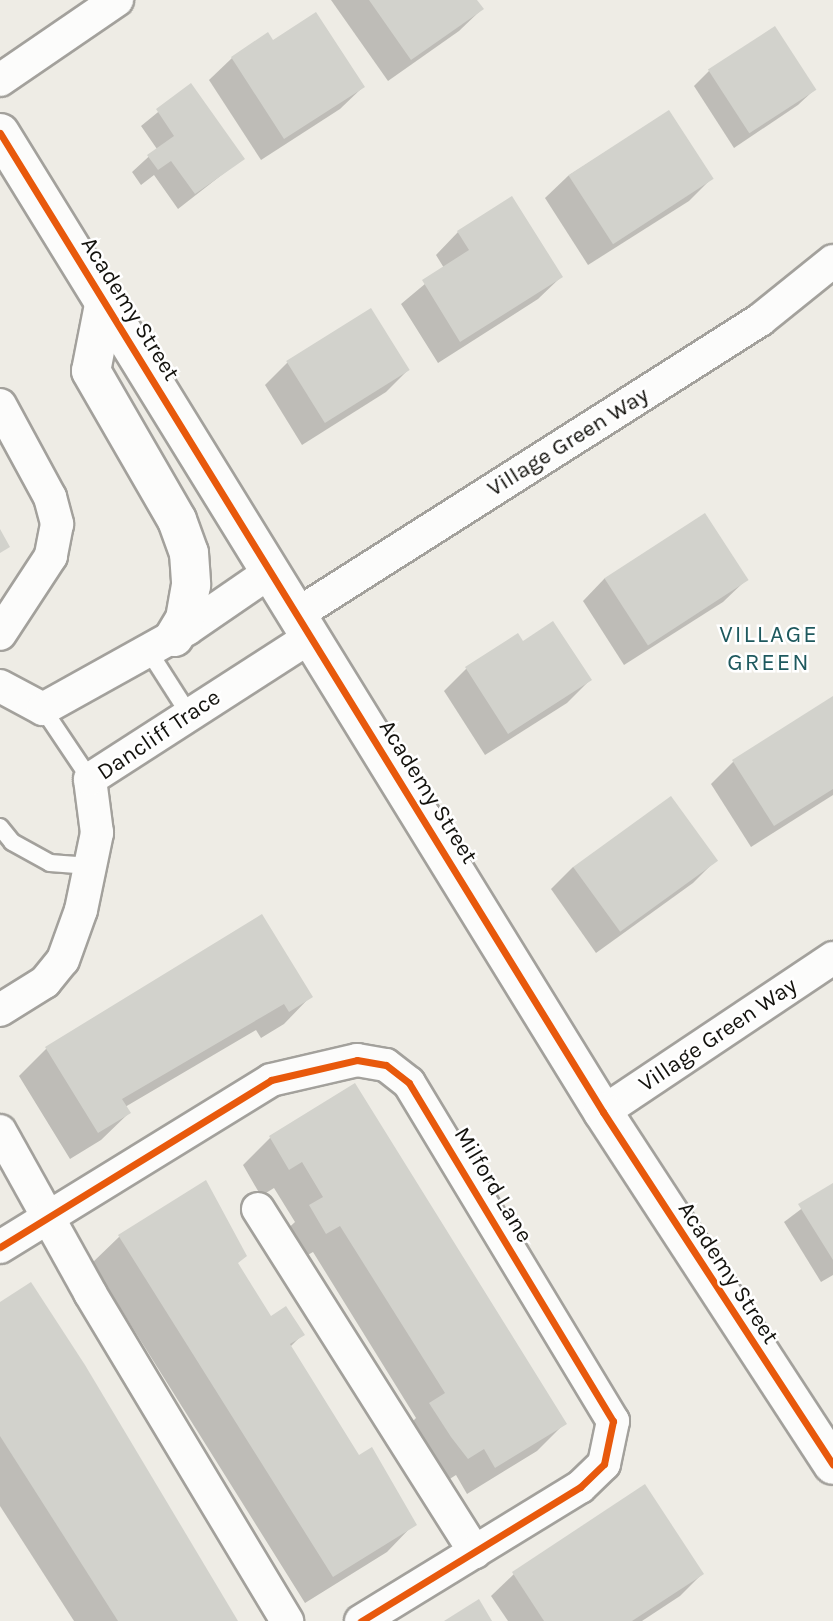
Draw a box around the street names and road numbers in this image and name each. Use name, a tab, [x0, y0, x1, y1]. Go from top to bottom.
street label: Academy Street	[75, 232, 185, 386]
street label: Village Green Way	[482, 381, 654, 503]
street label: Dancliff Trace	[92, 684, 226, 786]
street label: Academy Street	[373, 715, 483, 869]
street label: Village Green Way	[634, 972, 802, 1098]
street label: Milford Lane	[448, 1122, 538, 1248]
street label: Academy Street	[672, 1197, 784, 1349]

